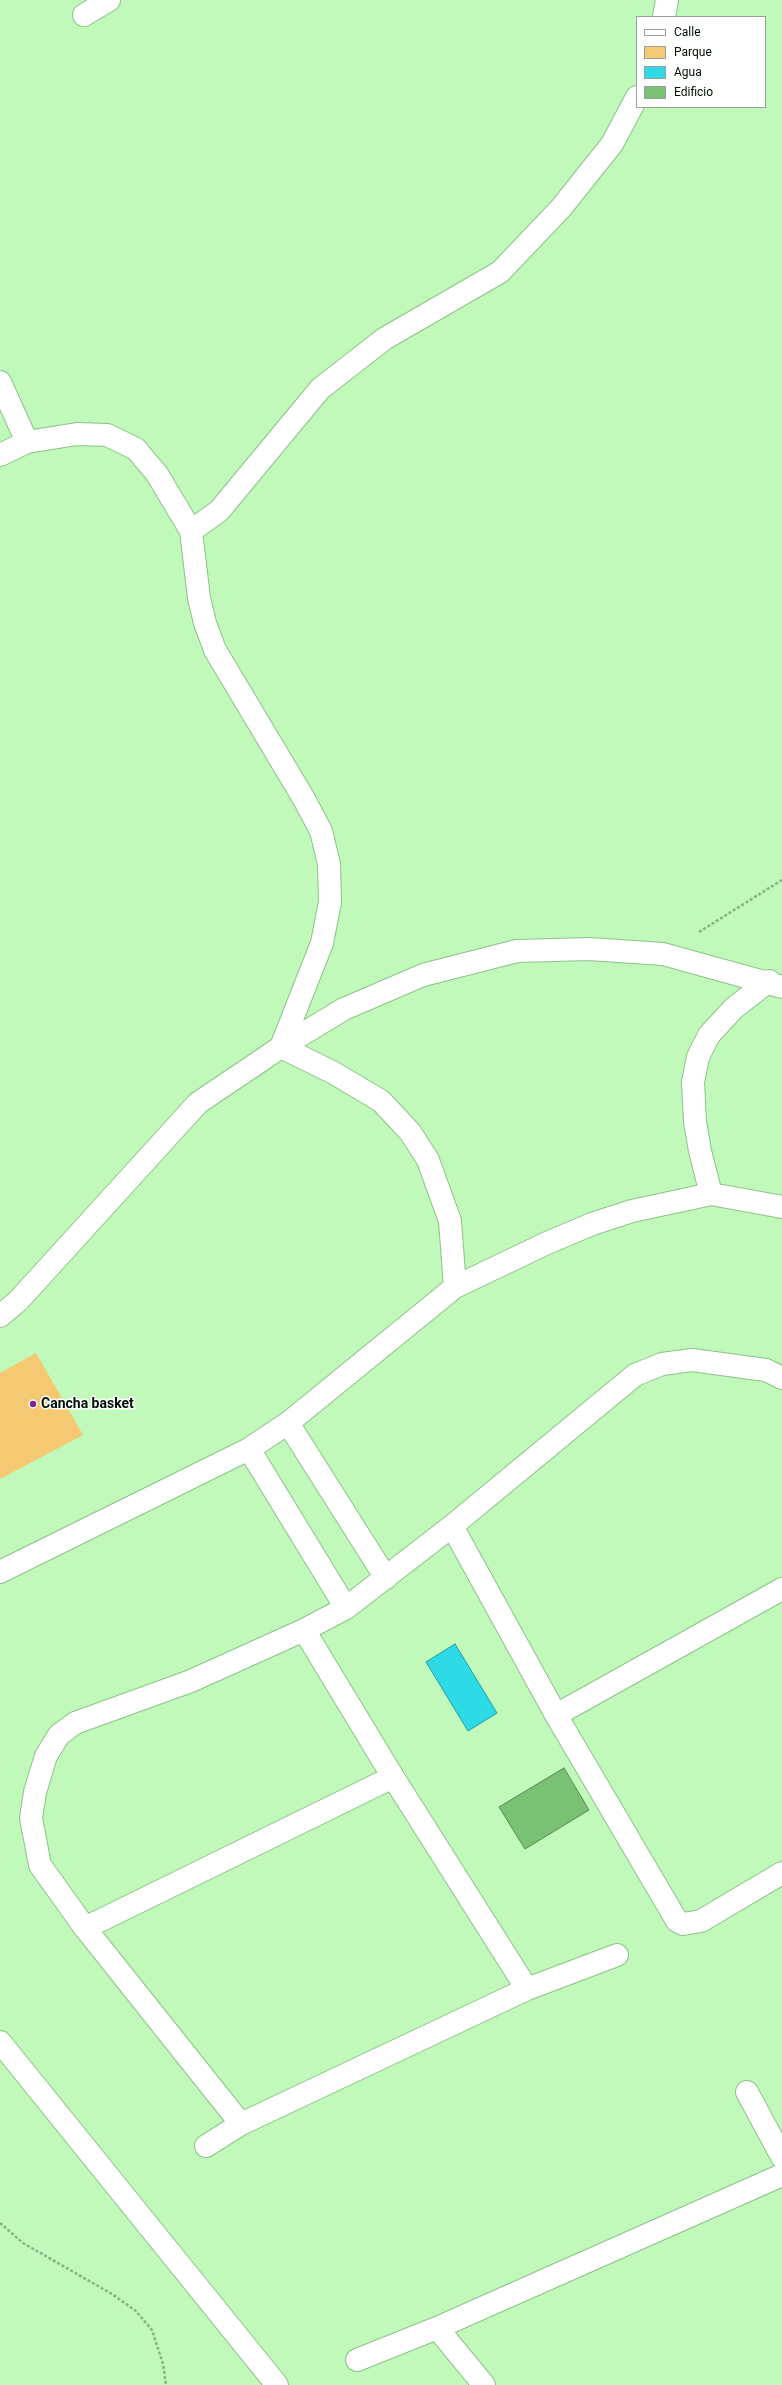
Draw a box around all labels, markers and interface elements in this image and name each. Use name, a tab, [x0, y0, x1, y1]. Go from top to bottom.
legend	[636, 16, 766, 108]
text: Calle	[674, 25, 701, 39]
text: Parque	[674, 45, 712, 59]
text: Agua	[674, 65, 702, 79]
text: Edificio	[674, 85, 713, 99]
place label: Cancha basket	[41, 1396, 134, 1412]
marker: Cancha basket	[28, 1399, 38, 1409]

